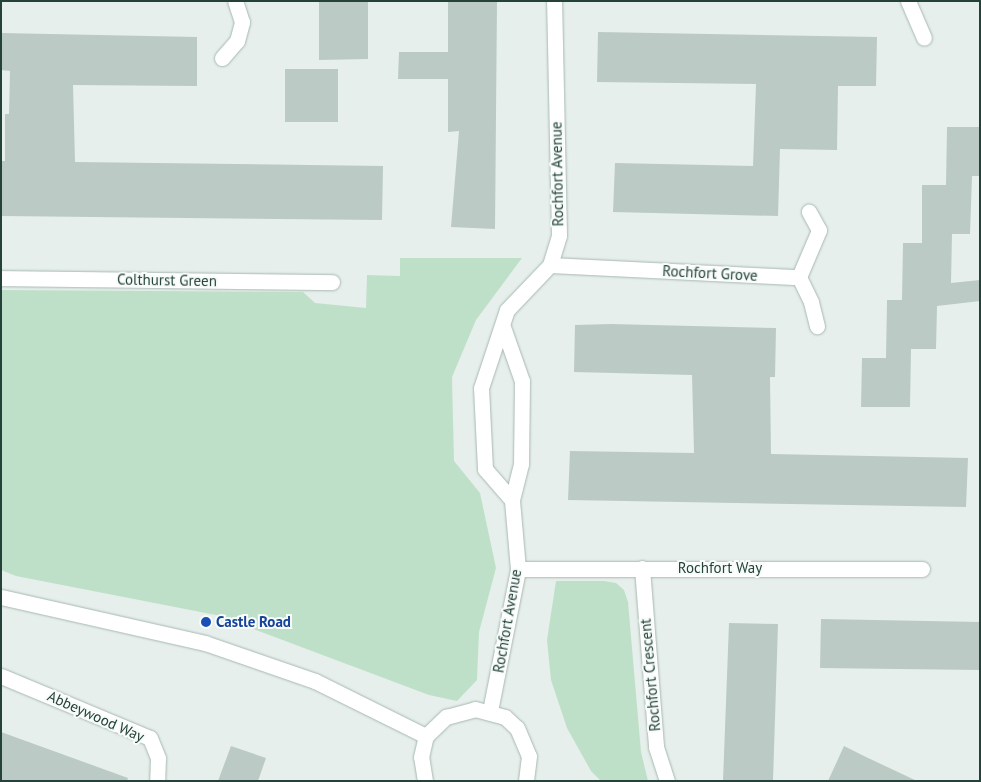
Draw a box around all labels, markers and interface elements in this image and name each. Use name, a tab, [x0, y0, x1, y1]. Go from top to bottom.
street label: Rochfort Avenue	[547, 121, 567, 227]
street label: Rochfort Grove	[662, 262, 758, 284]
street label: Colthurst Green	[117, 270, 217, 290]
street label: Rochfort Way	[678, 559, 762, 577]
street label: Rochfort Avenue	[489, 568, 525, 674]
place label: Castle Road	[216, 613, 291, 631]
marker: Castle Road	[200, 616, 212, 628]
street label: Rochfort Crescent	[636, 618, 664, 732]
street label: Abbeywood Way	[45, 687, 147, 745]

